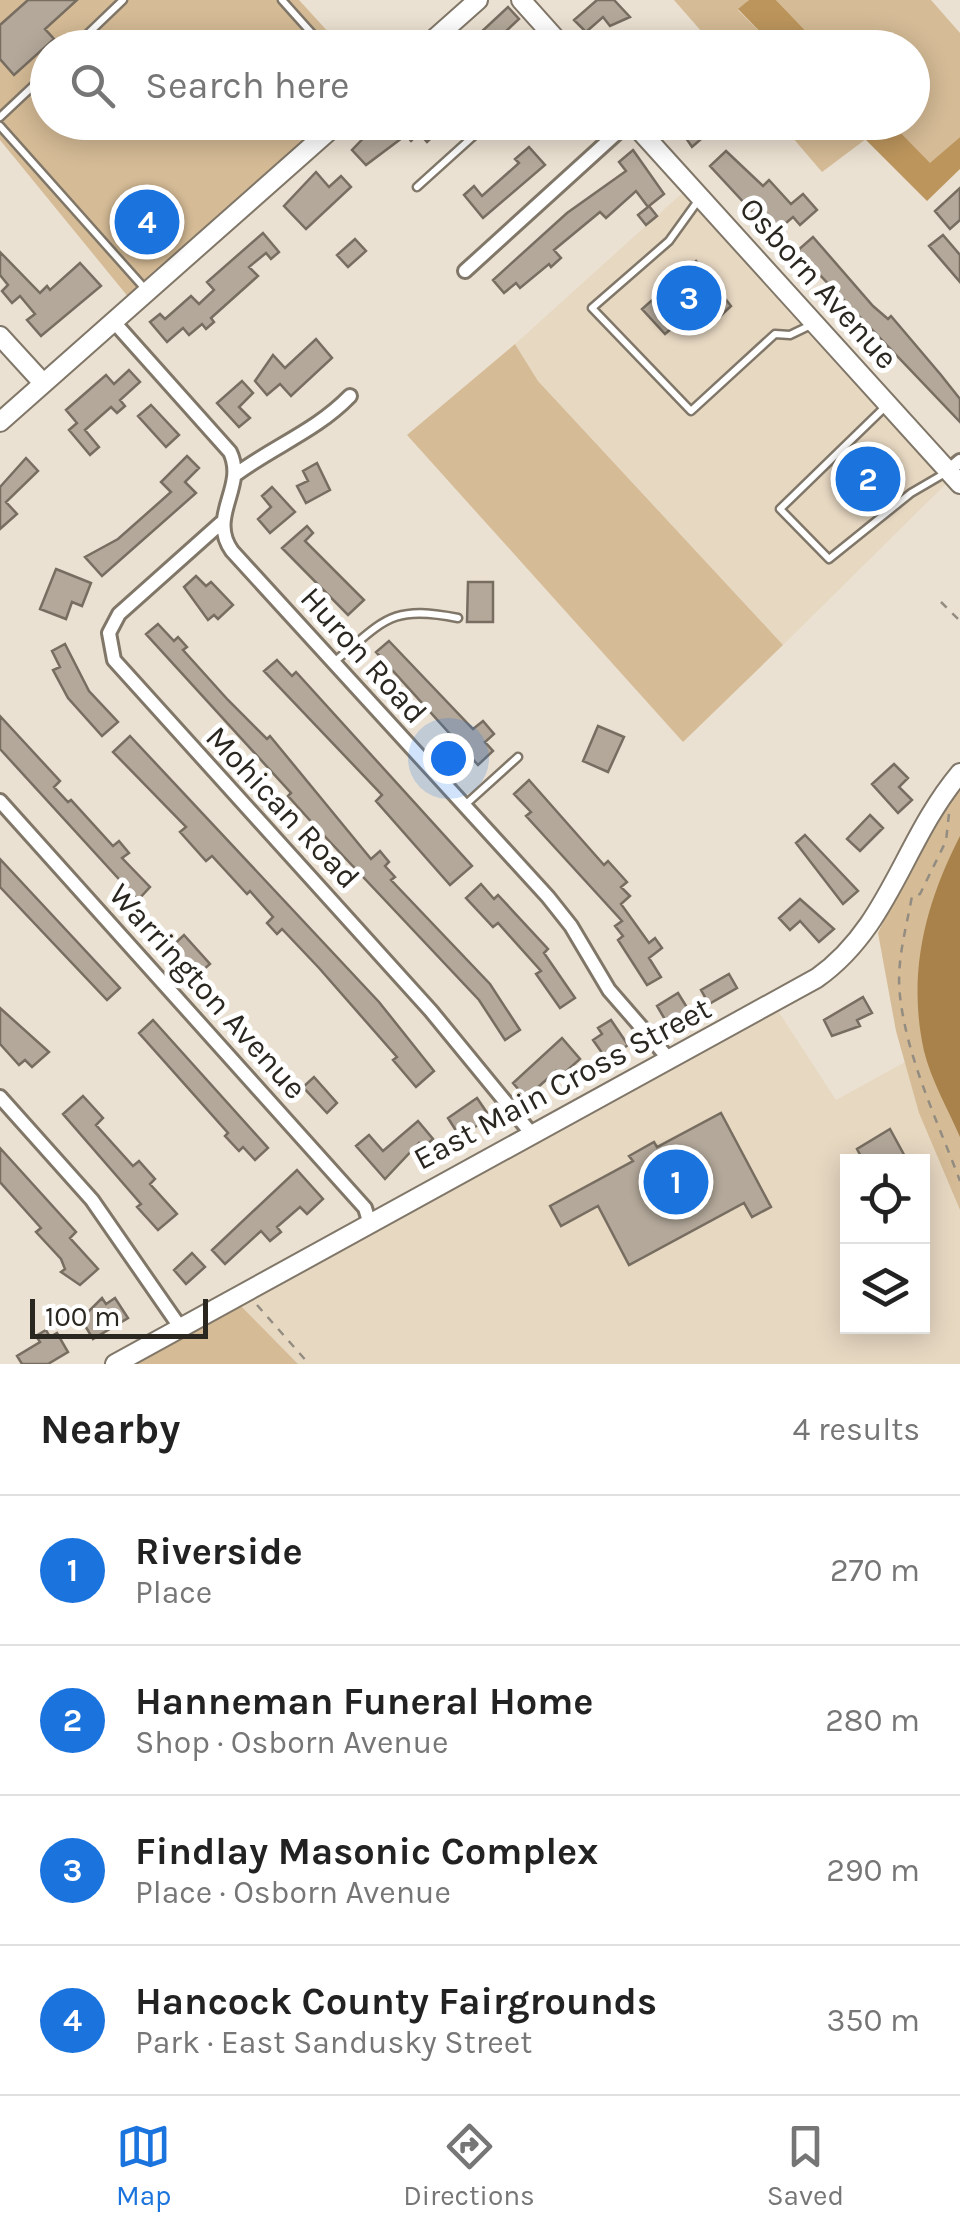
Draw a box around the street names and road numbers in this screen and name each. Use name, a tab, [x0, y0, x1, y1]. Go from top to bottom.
street label: Osborn Avenue	[732, 190, 905, 377]
street label: Huron Road	[293, 580, 434, 731]
street label: Mohican Road	[198, 719, 367, 896]
street label: Warrington Avenue	[101, 876, 314, 1107]
street label: East Main Cross Street	[407, 989, 717, 1177]

